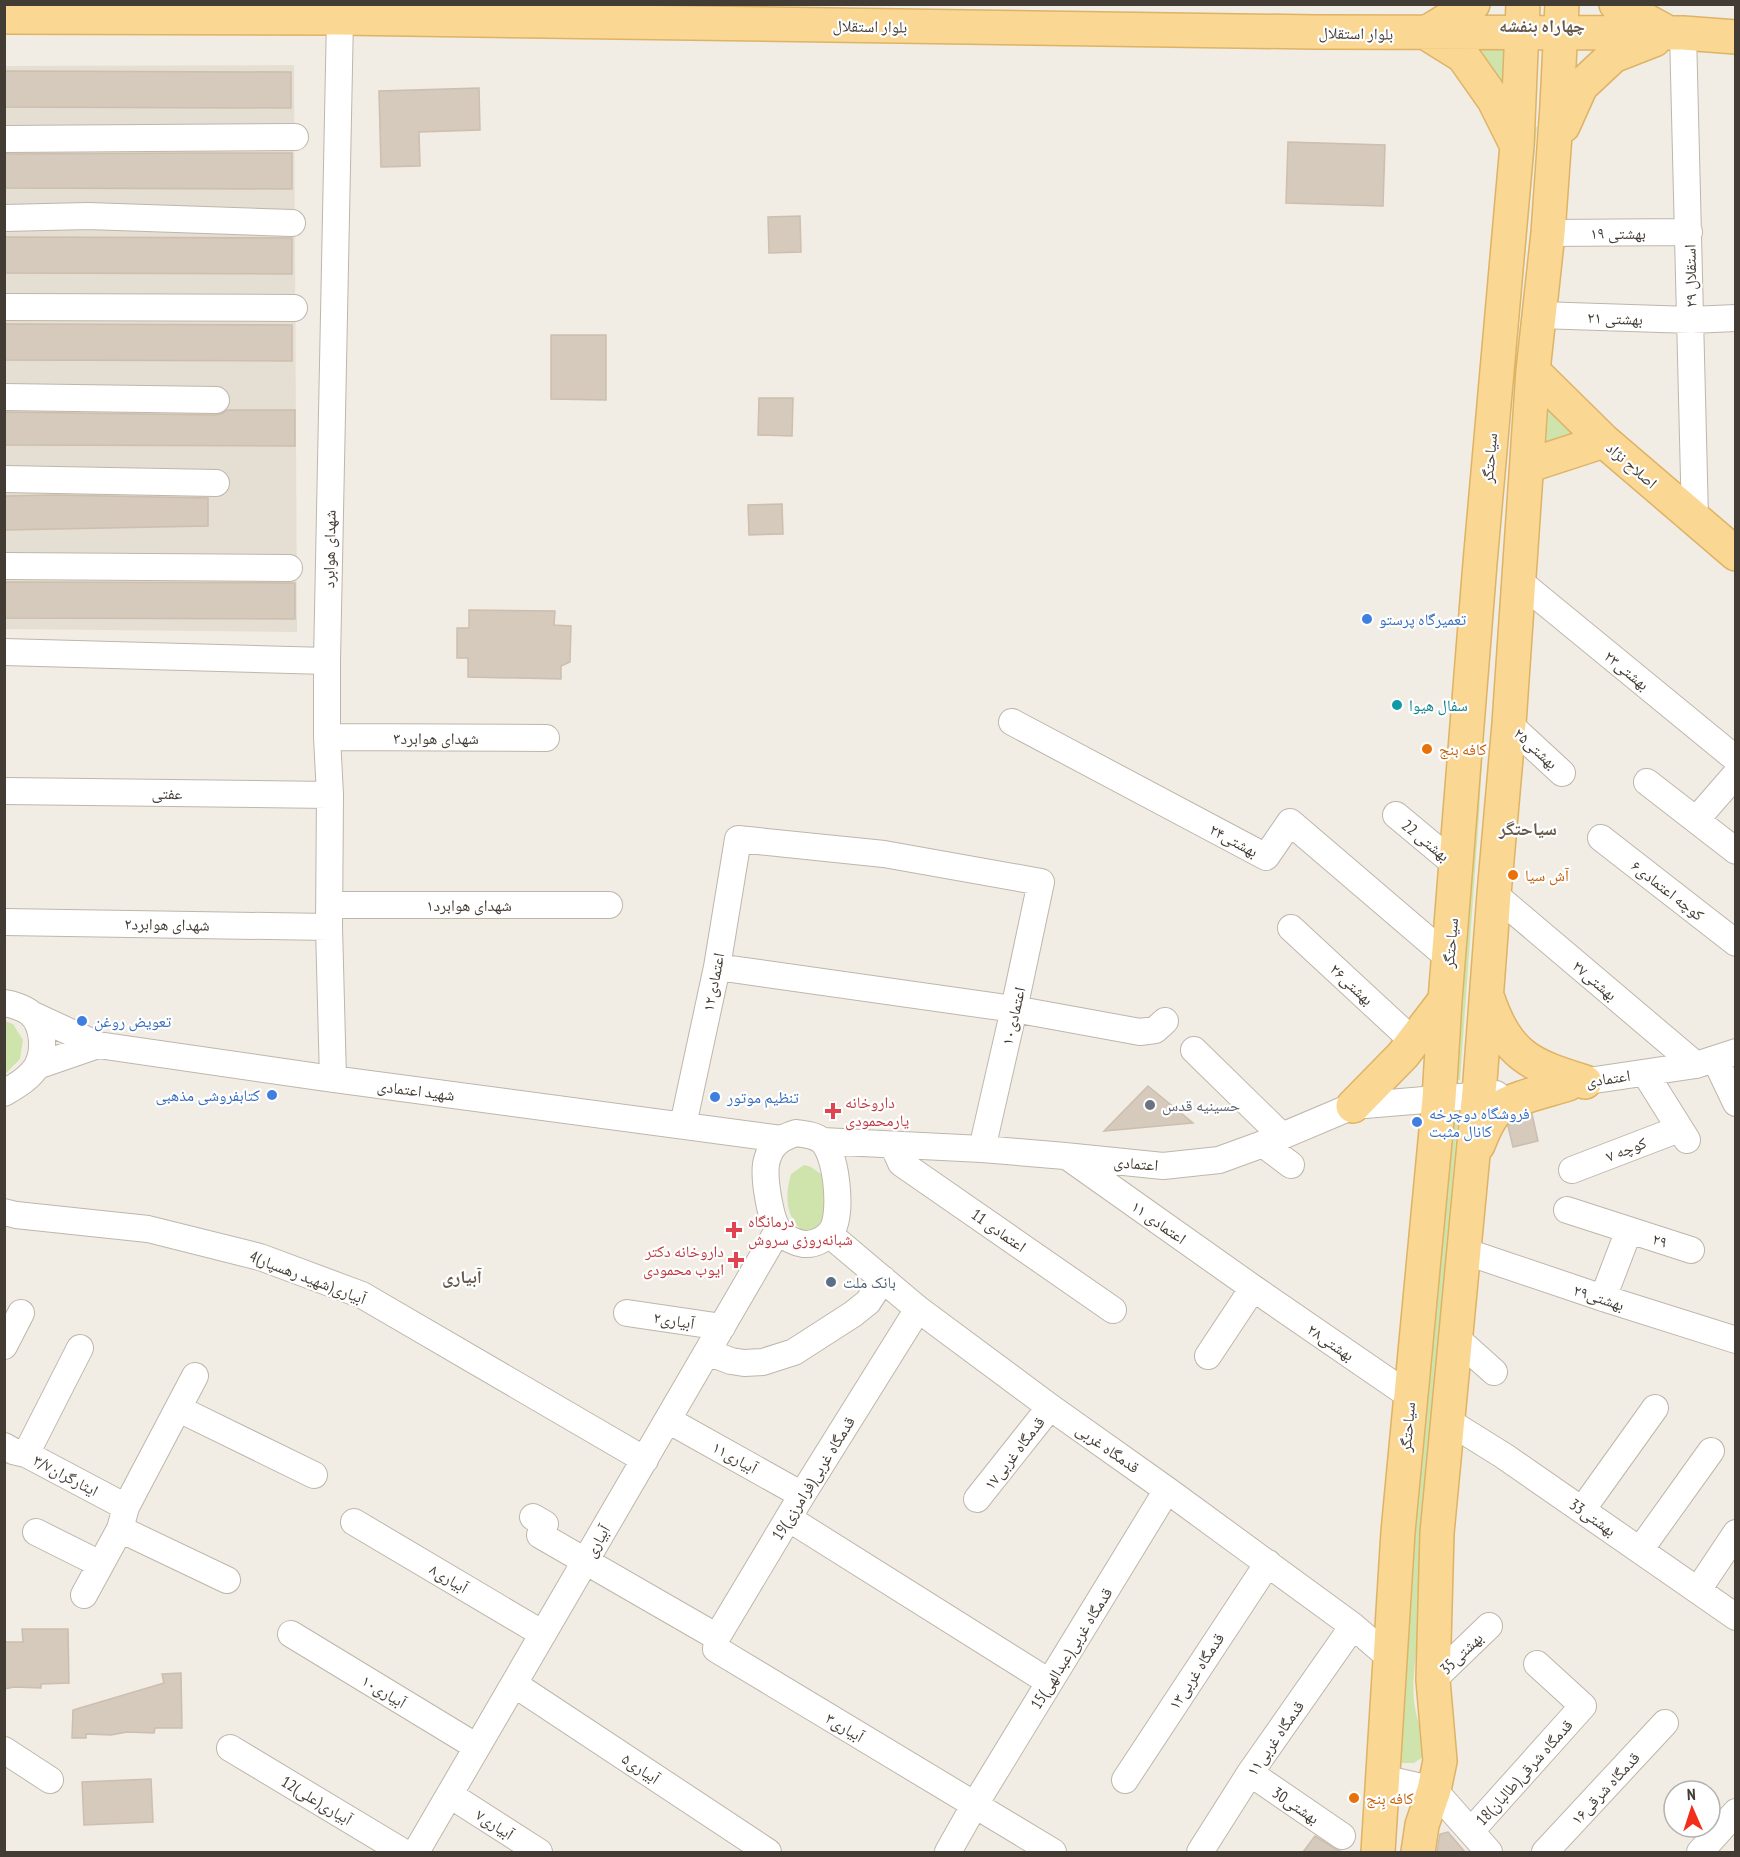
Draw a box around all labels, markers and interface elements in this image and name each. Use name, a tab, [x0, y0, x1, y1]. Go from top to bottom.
district label: چهاراه بنفشه	[1499, 14, 1585, 37]
street label: بلوار استقلال	[832, 15, 908, 38]
street label: بلوار استقلال	[1318, 22, 1394, 45]
street label: ۱۹ بهشتی	[1590, 223, 1646, 244]
street label: ۲۹ استقلال	[1679, 244, 1702, 308]
street label: ۲۱ بهشتی	[1587, 307, 1643, 330]
street label: سیاحتگر	[1477, 432, 1501, 485]
street label: اصلاح نژاد	[1602, 437, 1662, 493]
street label: شهدای هوابرد	[318, 510, 341, 588]
place label: تعمیرگاه پرستو	[1379, 609, 1467, 629]
marker: تعمیرگاه پرستو	[1360, 612, 1374, 626]
street label: ۲۳بهشتی	[1600, 646, 1654, 695]
place label: سفال هیوا	[1409, 695, 1468, 716]
marker: سفال هیوا	[1390, 698, 1404, 712]
street label: ۲۵بهشتی	[1509, 723, 1562, 774]
street label: ۳شهدای هوابرد	[393, 728, 479, 749]
place label: کافه بنج	[1439, 739, 1487, 760]
marker: کافه بنج	[1420, 742, 1434, 756]
street label: عفتی	[151, 783, 183, 804]
street label: 22 بهشتی	[1397, 815, 1454, 866]
district label: سیاحتگر	[1498, 817, 1557, 840]
street label: ۲۴بهشتی	[1206, 819, 1262, 862]
street label: کوچه اعتمادی۶	[1627, 855, 1709, 926]
place label: آش سیا	[1525, 865, 1570, 886]
marker: آش سیا	[1506, 868, 1520, 882]
street label: شهدای هوابرد۱	[426, 895, 512, 916]
street label: شهدای هوابرد۲	[124, 913, 210, 936]
street label: سیاحتگر	[1438, 917, 1462, 970]
street label: اعتمادی۱۲	[698, 951, 729, 1013]
street label: ۲۷بهشتی	[1568, 956, 1621, 1005]
street label: ۲۶بهشتی	[1325, 959, 1378, 1010]
street label: اعتمادی۱۰	[997, 985, 1030, 1047]
place label: تعویض روغن	[94, 1011, 171, 1032]
marker: تعویض روغن	[75, 1014, 89, 1028]
street label: اعتمادی	[1584, 1065, 1632, 1092]
street label: شهید اعتمادی	[376, 1075, 456, 1106]
place label: کتابفروشی مذهبی	[155, 1085, 260, 1106]
place label: تنظیم موتور	[726, 1087, 799, 1108]
marker: کتابفروشی مذهبی	[265, 1088, 279, 1102]
marker: تنظیم موتور	[708, 1090, 722, 1104]
place label: داروخانه یارمحمودی	[845, 1092, 909, 1131]
place label: حسینیه قدس	[1162, 1095, 1240, 1116]
marker: حسینیه قدس	[1143, 1098, 1157, 1112]
place label: فروشگاه دوچرخه کانال مثبت	[1429, 1103, 1530, 1142]
marker: داروخانه یارمحمودی	[826, 1104, 840, 1118]
marker: فروشگاه دوچرخه کانال مثبت	[1410, 1115, 1424, 1129]
street label: کوچه ۷	[1603, 1132, 1650, 1166]
street label: اعتمادی	[1113, 1151, 1159, 1176]
street label: ۱۱ اعتمادی	[1127, 1196, 1190, 1249]
street label: 11 اعتمادی	[967, 1204, 1030, 1257]
place label: درمانگاه شبانه‌روزی سروش	[748, 1211, 853, 1250]
marker: درمانگاه شبانه‌روزی سروش	[725, 1221, 743, 1239]
street label: ۲۹	[1650, 1228, 1670, 1252]
place label: داروخانه دکتر ایوب محمودی	[643, 1241, 724, 1280]
street label: 4آبیاری(شهید رهسپار)	[247, 1246, 370, 1310]
marker: داروخانه دکتر ایوب محمودی	[729, 1253, 743, 1267]
district label: آبیاری	[442, 1265, 482, 1288]
place label: بانک ملت	[843, 1272, 896, 1292]
marker: بانک ملت	[824, 1275, 838, 1289]
street label: ۲۹بهشتی	[1571, 1279, 1627, 1316]
street label: آبیاری۲	[652, 1307, 697, 1334]
street label: ۲۸بهشتی	[1303, 1319, 1358, 1366]
street label: سیاحتگر	[1395, 1401, 1419, 1454]
street label: قدمگاه غربی۱۷	[979, 1412, 1050, 1494]
street label: 19قدمگاه غربی(فرامرزی)	[767, 1413, 860, 1544]
street label: قدمگاه غربی	[1072, 1419, 1144, 1478]
street label: آبیاری۱۱	[708, 1437, 762, 1479]
street label: ایثارگران۳/۷	[30, 1450, 102, 1501]
street label: 33بهشتی	[1565, 1494, 1620, 1541]
street label: آبیاری	[580, 1520, 616, 1561]
street label: آبیاری۸	[426, 1559, 473, 1599]
street label: 15قدمگاه غربی(عبدالهی)	[1026, 1584, 1117, 1713]
street label: بهشتی35	[1435, 1628, 1487, 1679]
street label: قدمگاه غربی۱۳	[1164, 1629, 1229, 1714]
street label: آبیاری۱۰	[358, 1670, 411, 1713]
street label: قدمگاه غربی۱۱	[1242, 1697, 1309, 1780]
street label: آبیاری۳	[822, 1708, 869, 1748]
street label: 18قدمگاه شرقی(طالبان)	[1471, 1715, 1578, 1830]
street label: آبیاری۵	[618, 1748, 664, 1789]
street label: قدمگاه شرقی۱۶	[1566, 1748, 1644, 1829]
street label: 12آبیاری(علی)	[278, 1771, 357, 1830]
north arrow	[1662, 1779, 1722, 1839]
street label: 30بهشتی	[1268, 1782, 1323, 1829]
text: N	[1686, 1784, 1696, 1804]
place label: کافه بِنج	[1366, 1788, 1414, 1810]
marker: کافه بِنج	[1347, 1791, 1361, 1805]
street label: آبیاری۷	[472, 1804, 519, 1845]

